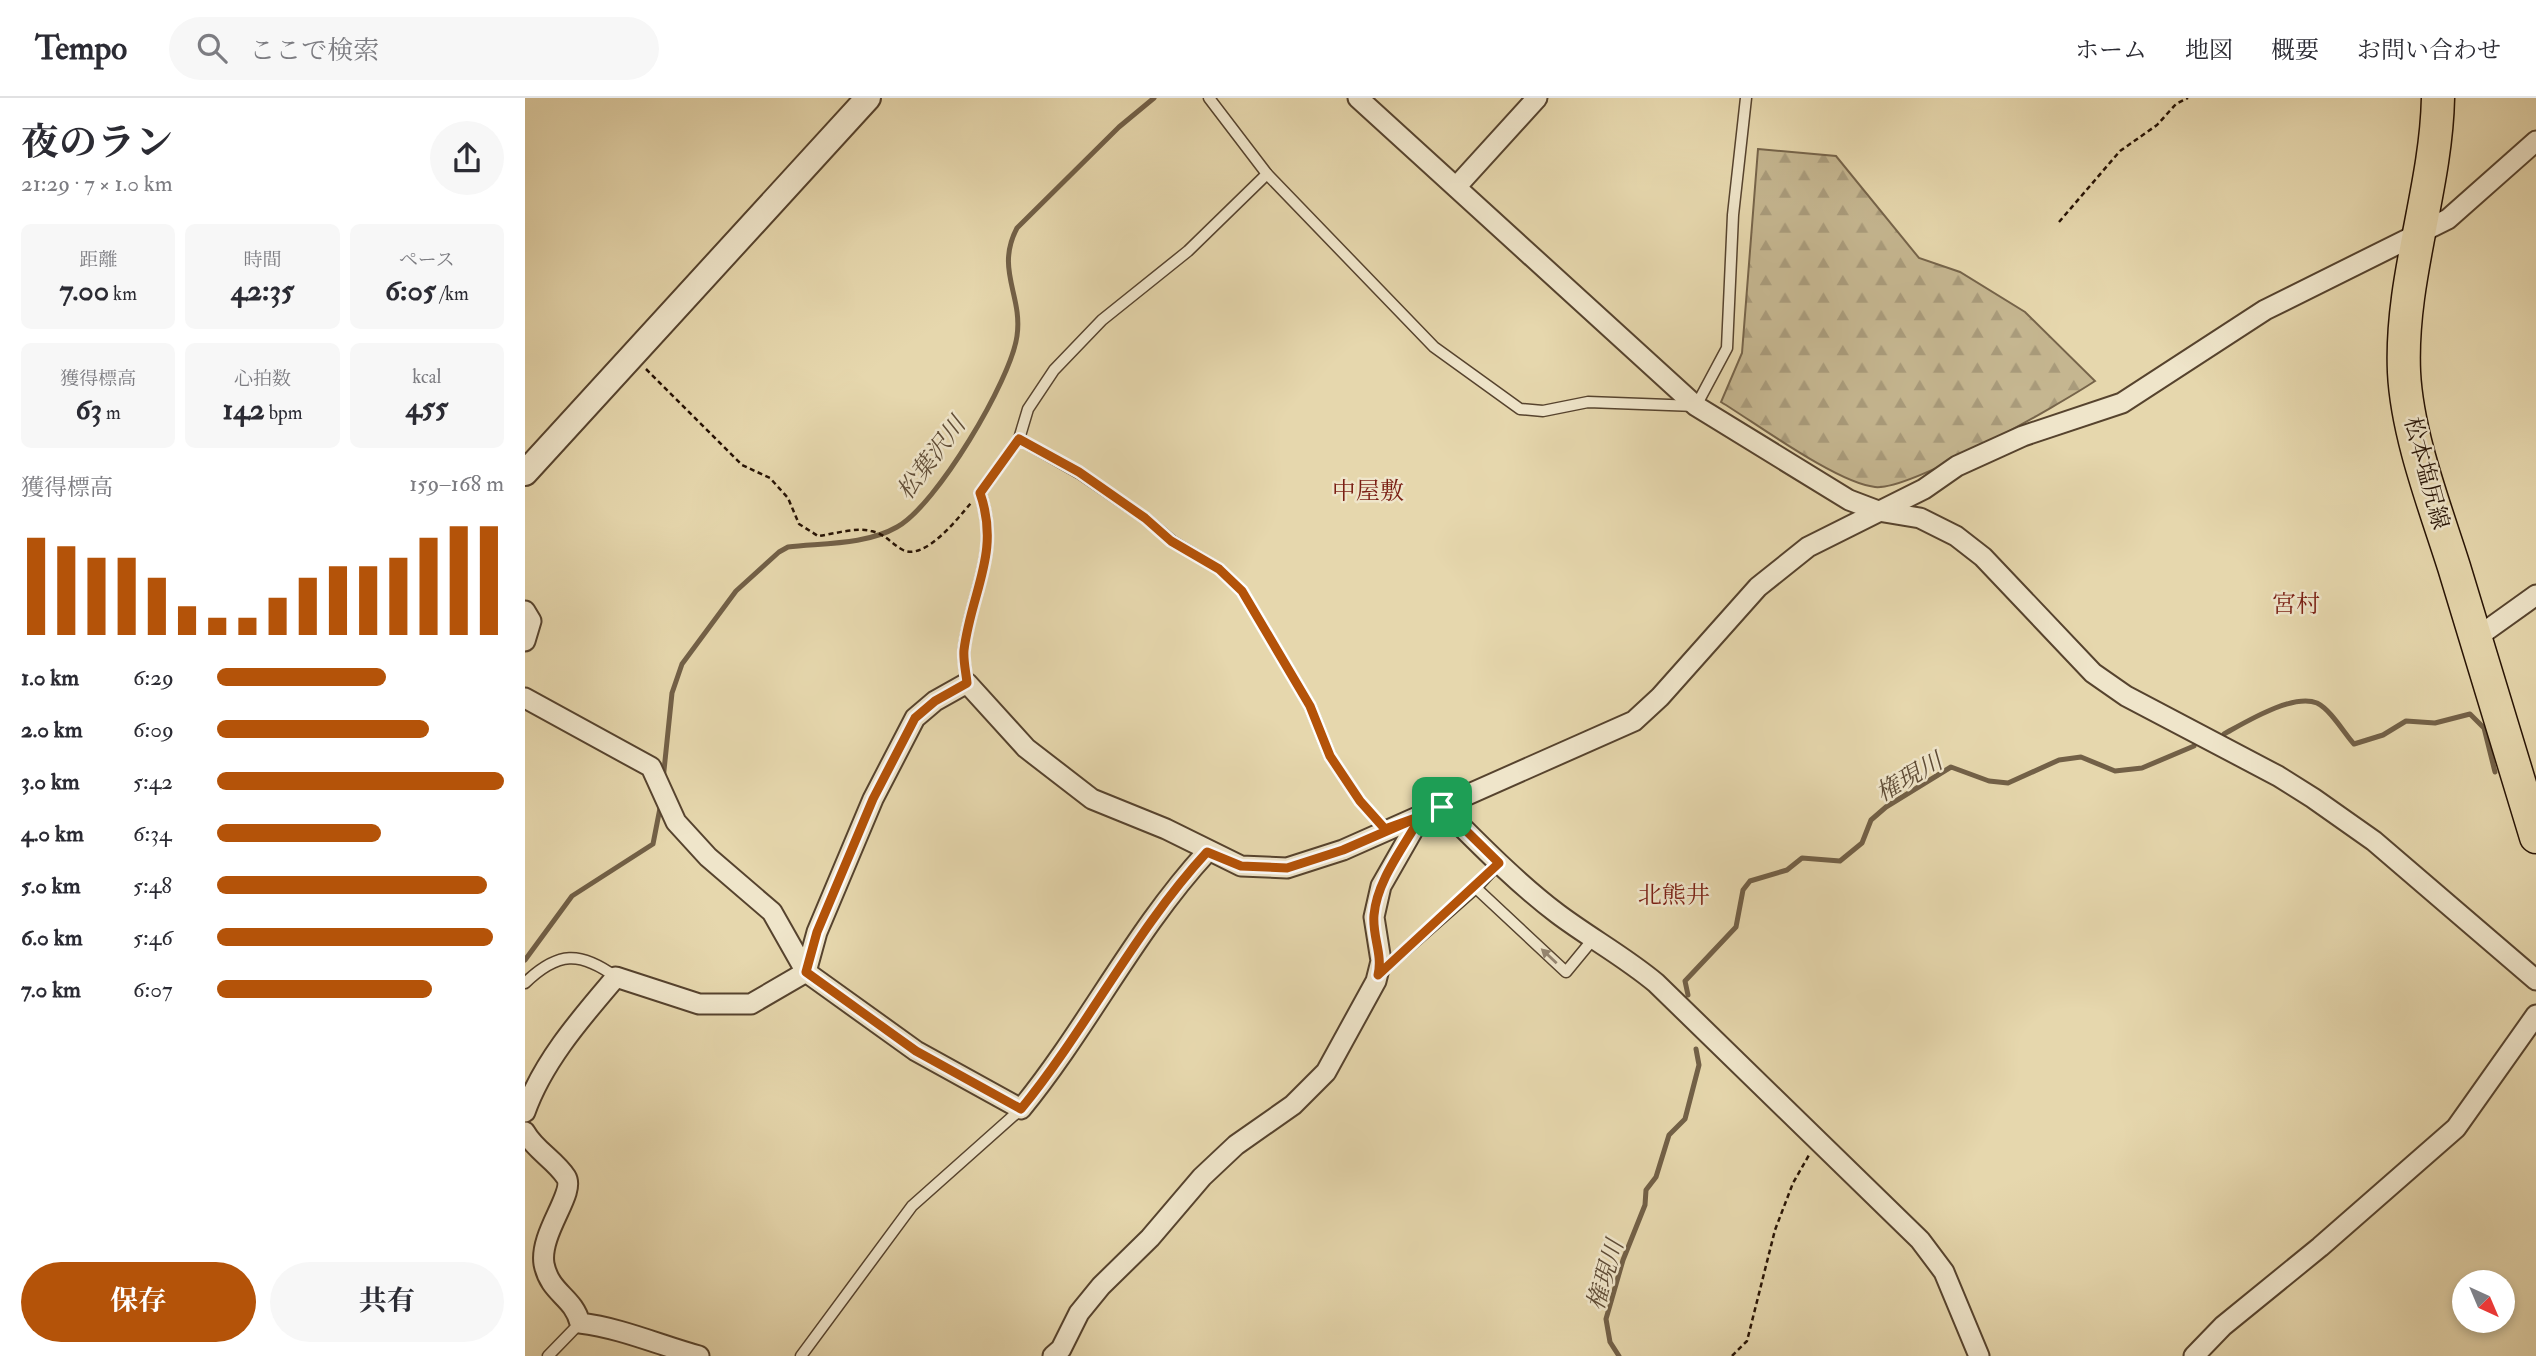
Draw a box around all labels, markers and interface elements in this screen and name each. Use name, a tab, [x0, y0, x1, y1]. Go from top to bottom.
search box	[169, 17, 659, 80]
text: Tempo	[35, 28, 127, 69]
icon: search	[193, 29, 231, 67]
text: ここで検索	[249, 35, 379, 67]
text: ホーム	[2075, 35, 2147, 66]
text: 地図	[2185, 35, 2233, 66]
text: 概要	[2271, 35, 2319, 66]
text: お問い合わせ	[2357, 35, 2501, 66]
text: 夜のラン	[21, 119, 173, 167]
button: share	[430, 121, 504, 195]
text: 21:29 · 7 × 1.0 km	[21, 169, 173, 198]
text: 距離	[79, 248, 117, 272]
text: 時間	[243, 248, 282, 272]
text: ペース	[399, 248, 455, 272]
text: 7.00	[59, 272, 109, 309]
text: 42:35	[231, 272, 294, 309]
text: 6:05	[385, 272, 436, 309]
text: km	[109, 282, 137, 306]
text: /km	[436, 282, 469, 306]
text: kcal	[412, 365, 441, 389]
text: 獲得標高	[60, 367, 136, 391]
text: 心拍数	[234, 367, 291, 391]
text: 455	[406, 389, 448, 426]
text: 63	[75, 391, 102, 428]
text: 142	[223, 391, 265, 428]
text: m	[102, 401, 121, 425]
text: bpm	[265, 401, 302, 425]
water label: 松葉沢川	[890, 408, 974, 506]
street label: 松本塩尻線	[2398, 414, 2455, 532]
text: 159–168 m	[409, 469, 504, 498]
text: 獲得標高	[21, 473, 113, 502]
district label: 中屋敷	[1332, 476, 1404, 507]
district label: 宮村	[2272, 589, 2320, 620]
text: 1.0 km	[21, 663, 79, 692]
text: 6:29	[133, 663, 174, 692]
text: 2.0 km	[21, 715, 83, 744]
text: 6:09	[133, 715, 174, 744]
water label: 権現川	[1870, 745, 1951, 809]
text: 3.0 km	[21, 767, 80, 796]
text: 5:42	[133, 767, 173, 796]
pin	[1412, 777, 1472, 837]
icon: arrive	[1423, 788, 1461, 826]
text: 4.0 km	[21, 819, 84, 848]
text: 6:34	[133, 819, 171, 848]
text: 5.0 km	[21, 871, 81, 900]
text: 5:48	[133, 871, 172, 900]
district label: 北熊井	[1638, 880, 1710, 911]
text: 6.0 km	[21, 923, 82, 952]
text: 5:46	[133, 923, 173, 952]
one-way arrow	[1541, 949, 1558, 965]
text: 7.0 km	[21, 975, 81, 1004]
text: 6:07	[133, 975, 173, 1004]
water label: 権現川	[1580, 1233, 1632, 1314]
button: 保存	[21, 1262, 256, 1342]
button: 共有	[270, 1262, 504, 1342]
north arrow	[2452, 1270, 2515, 1334]
map controls	[2452, 1270, 2515, 1333]

